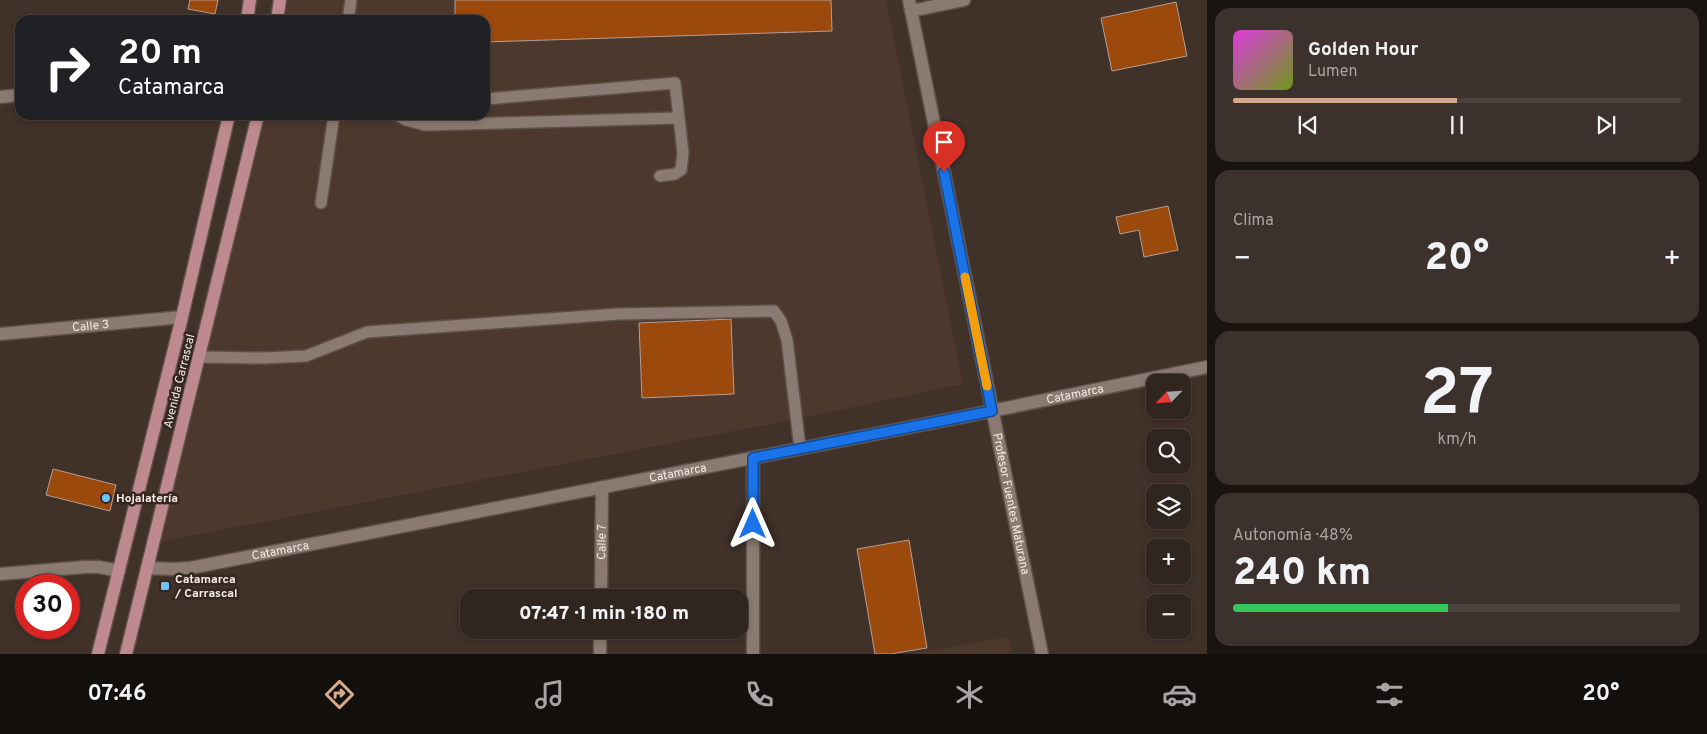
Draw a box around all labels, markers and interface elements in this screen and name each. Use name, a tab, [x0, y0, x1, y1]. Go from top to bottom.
text: 20 m	[118, 32, 202, 76]
icon: right	[35, 35, 100, 100]
text: Golden Hour	[1308, 38, 1419, 62]
text: Lumen	[1308, 62, 1358, 82]
text: Catamarca	[118, 75, 224, 102]
icon: previous	[1294, 111, 1322, 139]
icon: pause	[1443, 111, 1471, 139]
icon: next	[1592, 111, 1620, 139]
pin	[923, 121, 965, 172]
icon: arrive	[930, 128, 958, 156]
text: Clima	[1233, 211, 1274, 231]
text: 20°	[1425, 235, 1489, 284]
text: −	[1233, 242, 1251, 278]
text: +	[1663, 242, 1681, 278]
street label: Calle 3	[72, 317, 110, 336]
street label: Avenida Carrascal	[161, 333, 199, 430]
text: 27	[1420, 356, 1494, 438]
north arrow	[1146, 374, 1191, 419]
map controls	[1146, 374, 1191, 639]
street label: Catamarca	[1045, 381, 1105, 409]
button: search	[1146, 429, 1191, 474]
text: km/h	[1438, 430, 1476, 450]
street label: Profesor Fuentes Maturana	[988, 432, 1033, 576]
street label: Catamarca	[648, 460, 708, 487]
button: layers	[1146, 484, 1191, 529]
place label: Hojalatería	[116, 491, 178, 507]
marker: Hojalatería	[100, 492, 112, 504]
position arrow	[726, 497, 778, 549]
street label: Calle 7	[594, 524, 611, 560]
text: Autonomía · 48%	[1233, 526, 1353, 546]
street label: Catamarca	[250, 538, 310, 565]
button: +	[1146, 539, 1191, 584]
text: 240 km	[1233, 550, 1371, 599]
place label: Catamarca / Carrascal	[174, 572, 238, 602]
speed limit sign: 30	[15, 574, 80, 639]
marker: Catamarca / Carrascal	[159, 580, 171, 592]
button: −	[1146, 594, 1191, 639]
text: 07:47 · 1 min · 180 m	[519, 602, 689, 626]
icon: directions	[322, 677, 357, 712]
icon: music	[532, 677, 567, 712]
icon: phone	[742, 677, 777, 712]
icon: climate	[952, 677, 987, 712]
icon: car	[1162, 677, 1197, 712]
icon: filters	[1372, 677, 1407, 712]
text: 07:46	[88, 681, 146, 708]
text: 20°	[1582, 681, 1619, 708]

